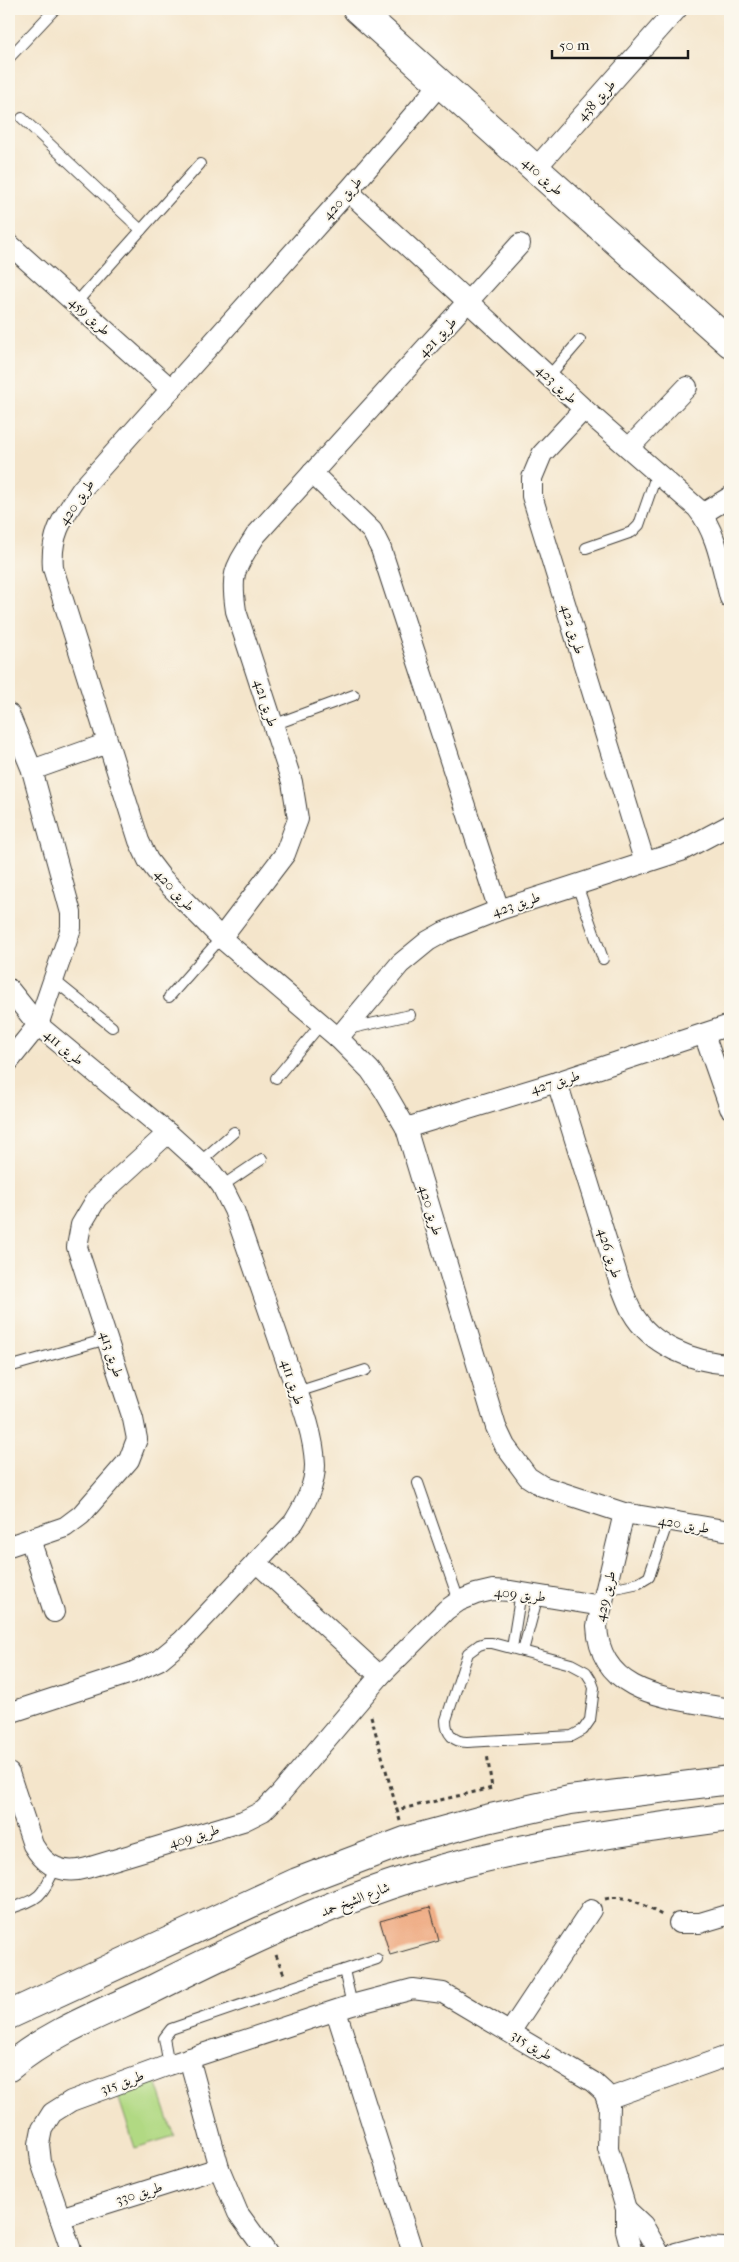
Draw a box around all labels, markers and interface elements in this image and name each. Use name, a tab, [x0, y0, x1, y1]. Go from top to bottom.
scale bar	[552, 28, 688, 60]
text: 50 m	[559, 36, 590, 54]
street label: طريق 438	[573, 76, 619, 124]
street label: طريق 410	[519, 153, 567, 199]
street label: طريق 420	[319, 173, 366, 223]
street label: طريق 459	[65, 293, 114, 339]
street label: طريق 421	[414, 314, 460, 361]
street label: طريق 423	[533, 361, 581, 408]
street label: طريق 420	[55, 476, 98, 529]
street label: طريق 422	[557, 602, 588, 656]
street label: طريق 421	[250, 677, 281, 729]
street label: طريق 420	[151, 866, 199, 915]
street label: طريق 423	[490, 888, 543, 921]
street label: طريق 411	[40, 1026, 87, 1069]
street label: طريق 427	[528, 1067, 582, 1098]
street label: طريق 420	[415, 1183, 446, 1237]
street label: طريق 426	[594, 1226, 625, 1280]
street label: طريق 413	[96, 1329, 127, 1379]
street label: طريق 411	[277, 1357, 308, 1407]
street label: طريق 420	[657, 1512, 711, 1537]
street label: طريق 429	[591, 1569, 620, 1623]
street label: طريق 409	[493, 1583, 547, 1606]
street label: طريق 409	[167, 1821, 222, 1852]
street label: شارع الشيخ حمد	[318, 1878, 394, 1924]
street label: طريق 315	[508, 2026, 556, 2064]
street label: طريق 315	[98, 2067, 146, 2098]
street label: طريق 330	[114, 2178, 165, 2209]

